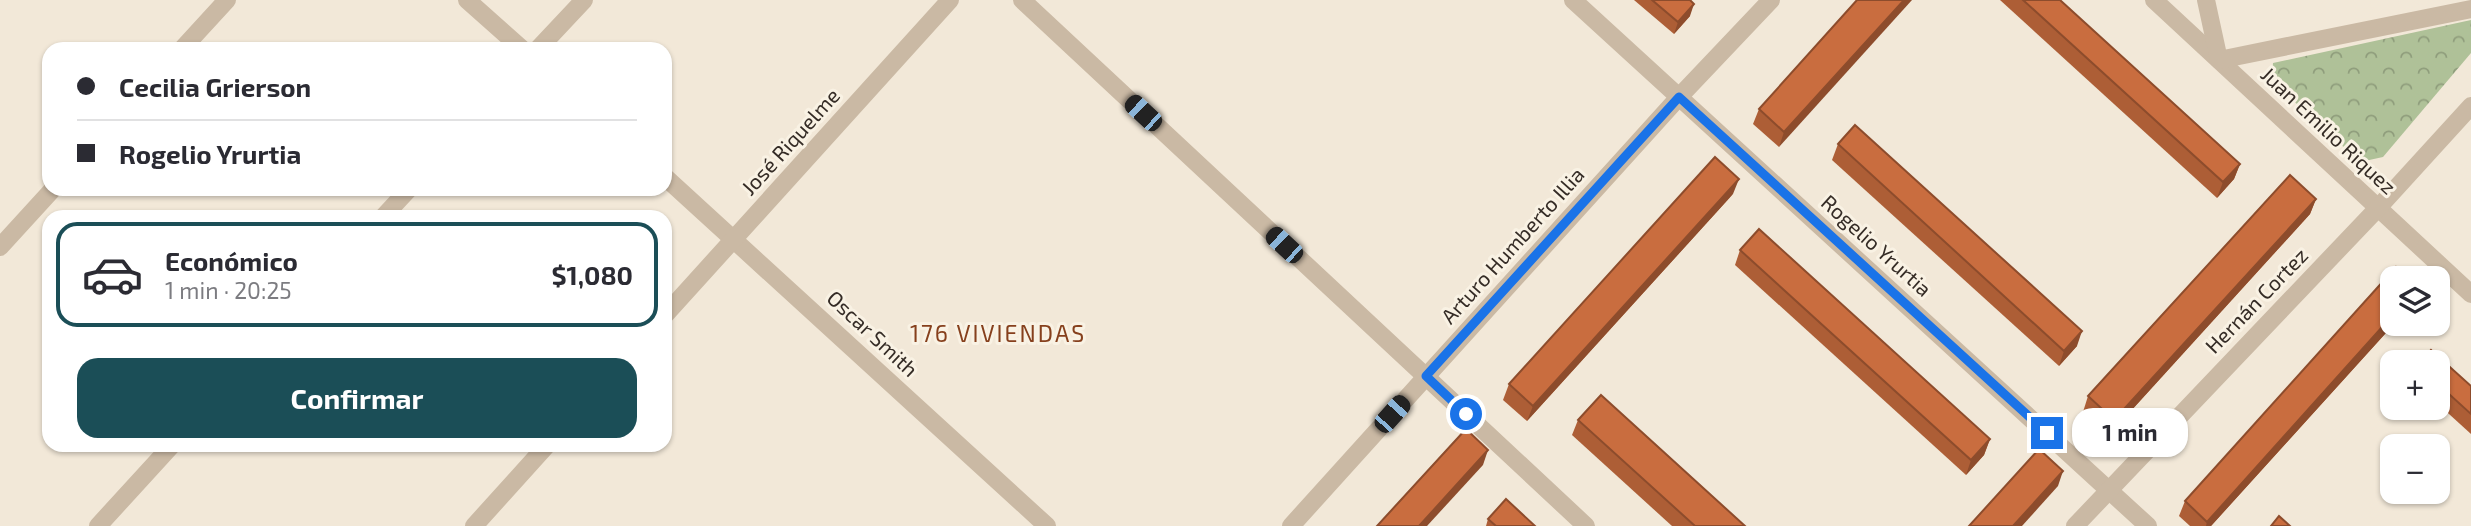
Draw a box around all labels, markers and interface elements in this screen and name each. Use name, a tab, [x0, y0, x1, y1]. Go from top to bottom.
street label: Juan Emilio Riquez	[2256, 61, 2402, 199]
text: Cecilia Grierson	[119, 71, 311, 102]
street label: José Riquelme	[735, 82, 844, 200]
car	[1121, 91, 1166, 135]
text: Rogelio Yrurtia	[119, 138, 301, 169]
street label: Arturo Humberto Illia	[1435, 162, 1589, 328]
street label: Rogelio Yrurtia	[1817, 189, 1937, 301]
car	[1262, 223, 1307, 267]
street label: Hernán Cortez	[2199, 242, 2312, 358]
icon: car	[81, 243, 144, 306]
text: Económico	[165, 245, 298, 276]
text: $1,080	[551, 259, 633, 290]
map controls	[2380, 266, 2450, 504]
button: layers	[2380, 266, 2450, 336]
text: 1 min · 20:25	[165, 276, 292, 304]
street label: Oscar Smith	[823, 285, 924, 381]
district label: 176 VIVIENDAS	[910, 319, 1086, 347]
button: +	[2380, 350, 2450, 420]
button: Confirmar	[77, 358, 637, 438]
car	[1371, 391, 1414, 437]
route start	[1450, 398, 1482, 430]
callout: 1 min	[2072, 408, 2187, 458]
route end	[2031, 417, 2063, 449]
text: 1 min	[2102, 418, 2158, 446]
button: −	[2380, 434, 2450, 504]

